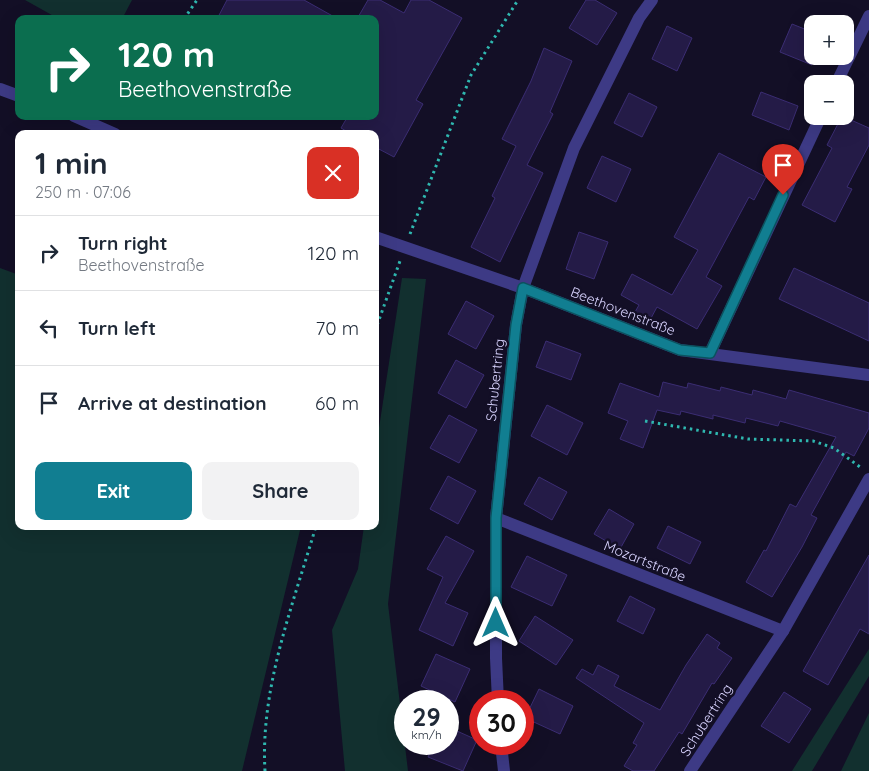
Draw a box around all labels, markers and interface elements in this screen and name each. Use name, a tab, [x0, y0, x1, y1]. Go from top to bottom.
map controls	[804, 15, 854, 125]
button: +	[804, 15, 854, 65]
text: 120 m	[118, 32, 215, 76]
icon: right	[35, 35, 100, 100]
text: Beethovenstraße	[118, 75, 292, 103]
button: −	[804, 75, 854, 125]
text: 1 min	[35, 144, 108, 182]
pin	[762, 144, 804, 195]
button: close	[307, 147, 359, 199]
icon: arrive	[769, 151, 797, 179]
text: 250 m · 07:06	[35, 182, 131, 202]
text: Turn right	[78, 231, 167, 255]
icon: right	[35, 239, 63, 267]
text: 120 m	[308, 241, 359, 265]
text: Beethovenstraße	[78, 255, 205, 275]
street label: Beethovenstraße	[568, 283, 678, 339]
icon: left	[35, 314, 63, 342]
text: Turn left	[78, 316, 156, 340]
text: 70 m	[315, 316, 359, 340]
street label: Schubertring	[482, 338, 508, 422]
icon: arrive	[35, 389, 63, 417]
text: Arrive at destination	[78, 391, 267, 415]
text: 60 m	[315, 391, 359, 415]
button: Exit	[35, 462, 192, 520]
button: Share	[202, 462, 359, 520]
street label: Mozartstraße	[601, 536, 689, 586]
position arrow	[469, 596, 521, 648]
street label: Schubertring	[676, 680, 736, 760]
speed limit sign: 30	[469, 690, 534, 755]
text: 29	[412, 701, 441, 732]
text: km/h	[411, 727, 442, 742]

